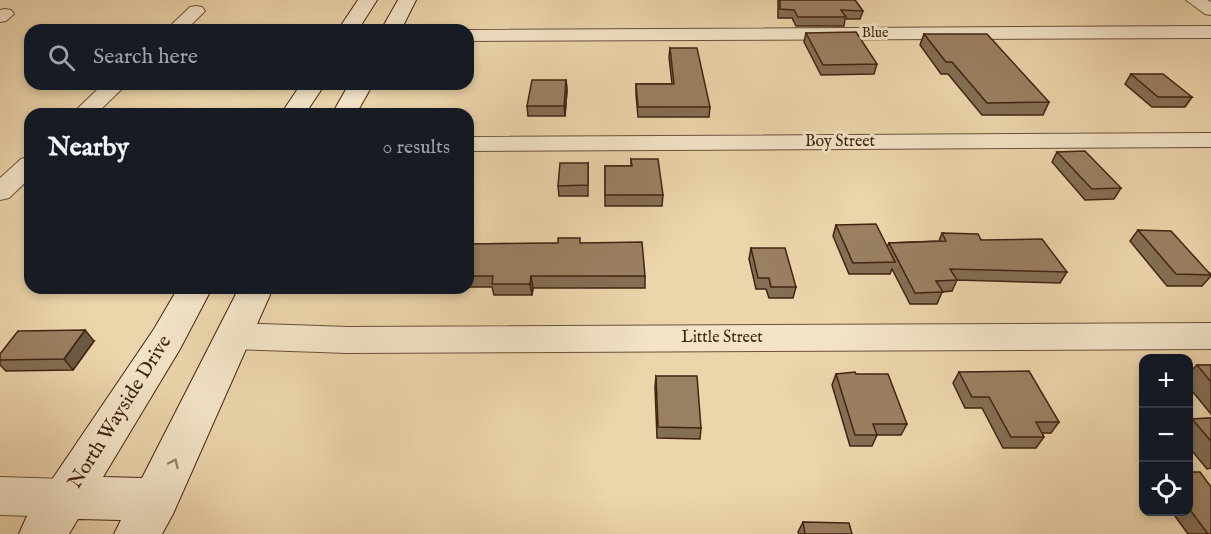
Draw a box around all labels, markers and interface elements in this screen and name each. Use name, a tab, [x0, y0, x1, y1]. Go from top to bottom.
search box	[24, 24, 474, 90]
street label: Blue	[862, 24, 889, 42]
icon: search	[45, 41, 78, 74]
text: Search here	[93, 43, 198, 71]
text: Nearby	[48, 131, 129, 164]
street label: Boy Street	[805, 132, 876, 152]
text: 0 results	[383, 135, 450, 160]
street label: Little Street	[681, 328, 763, 348]
street label: North Wayside Drive	[63, 331, 177, 493]
map controls	[1139, 354, 1193, 516]
button: +	[1139, 354, 1193, 408]
button: −	[1139, 408, 1193, 462]
one-way arrow	[166, 458, 178, 469]
button: locate	[1139, 462, 1193, 516]

